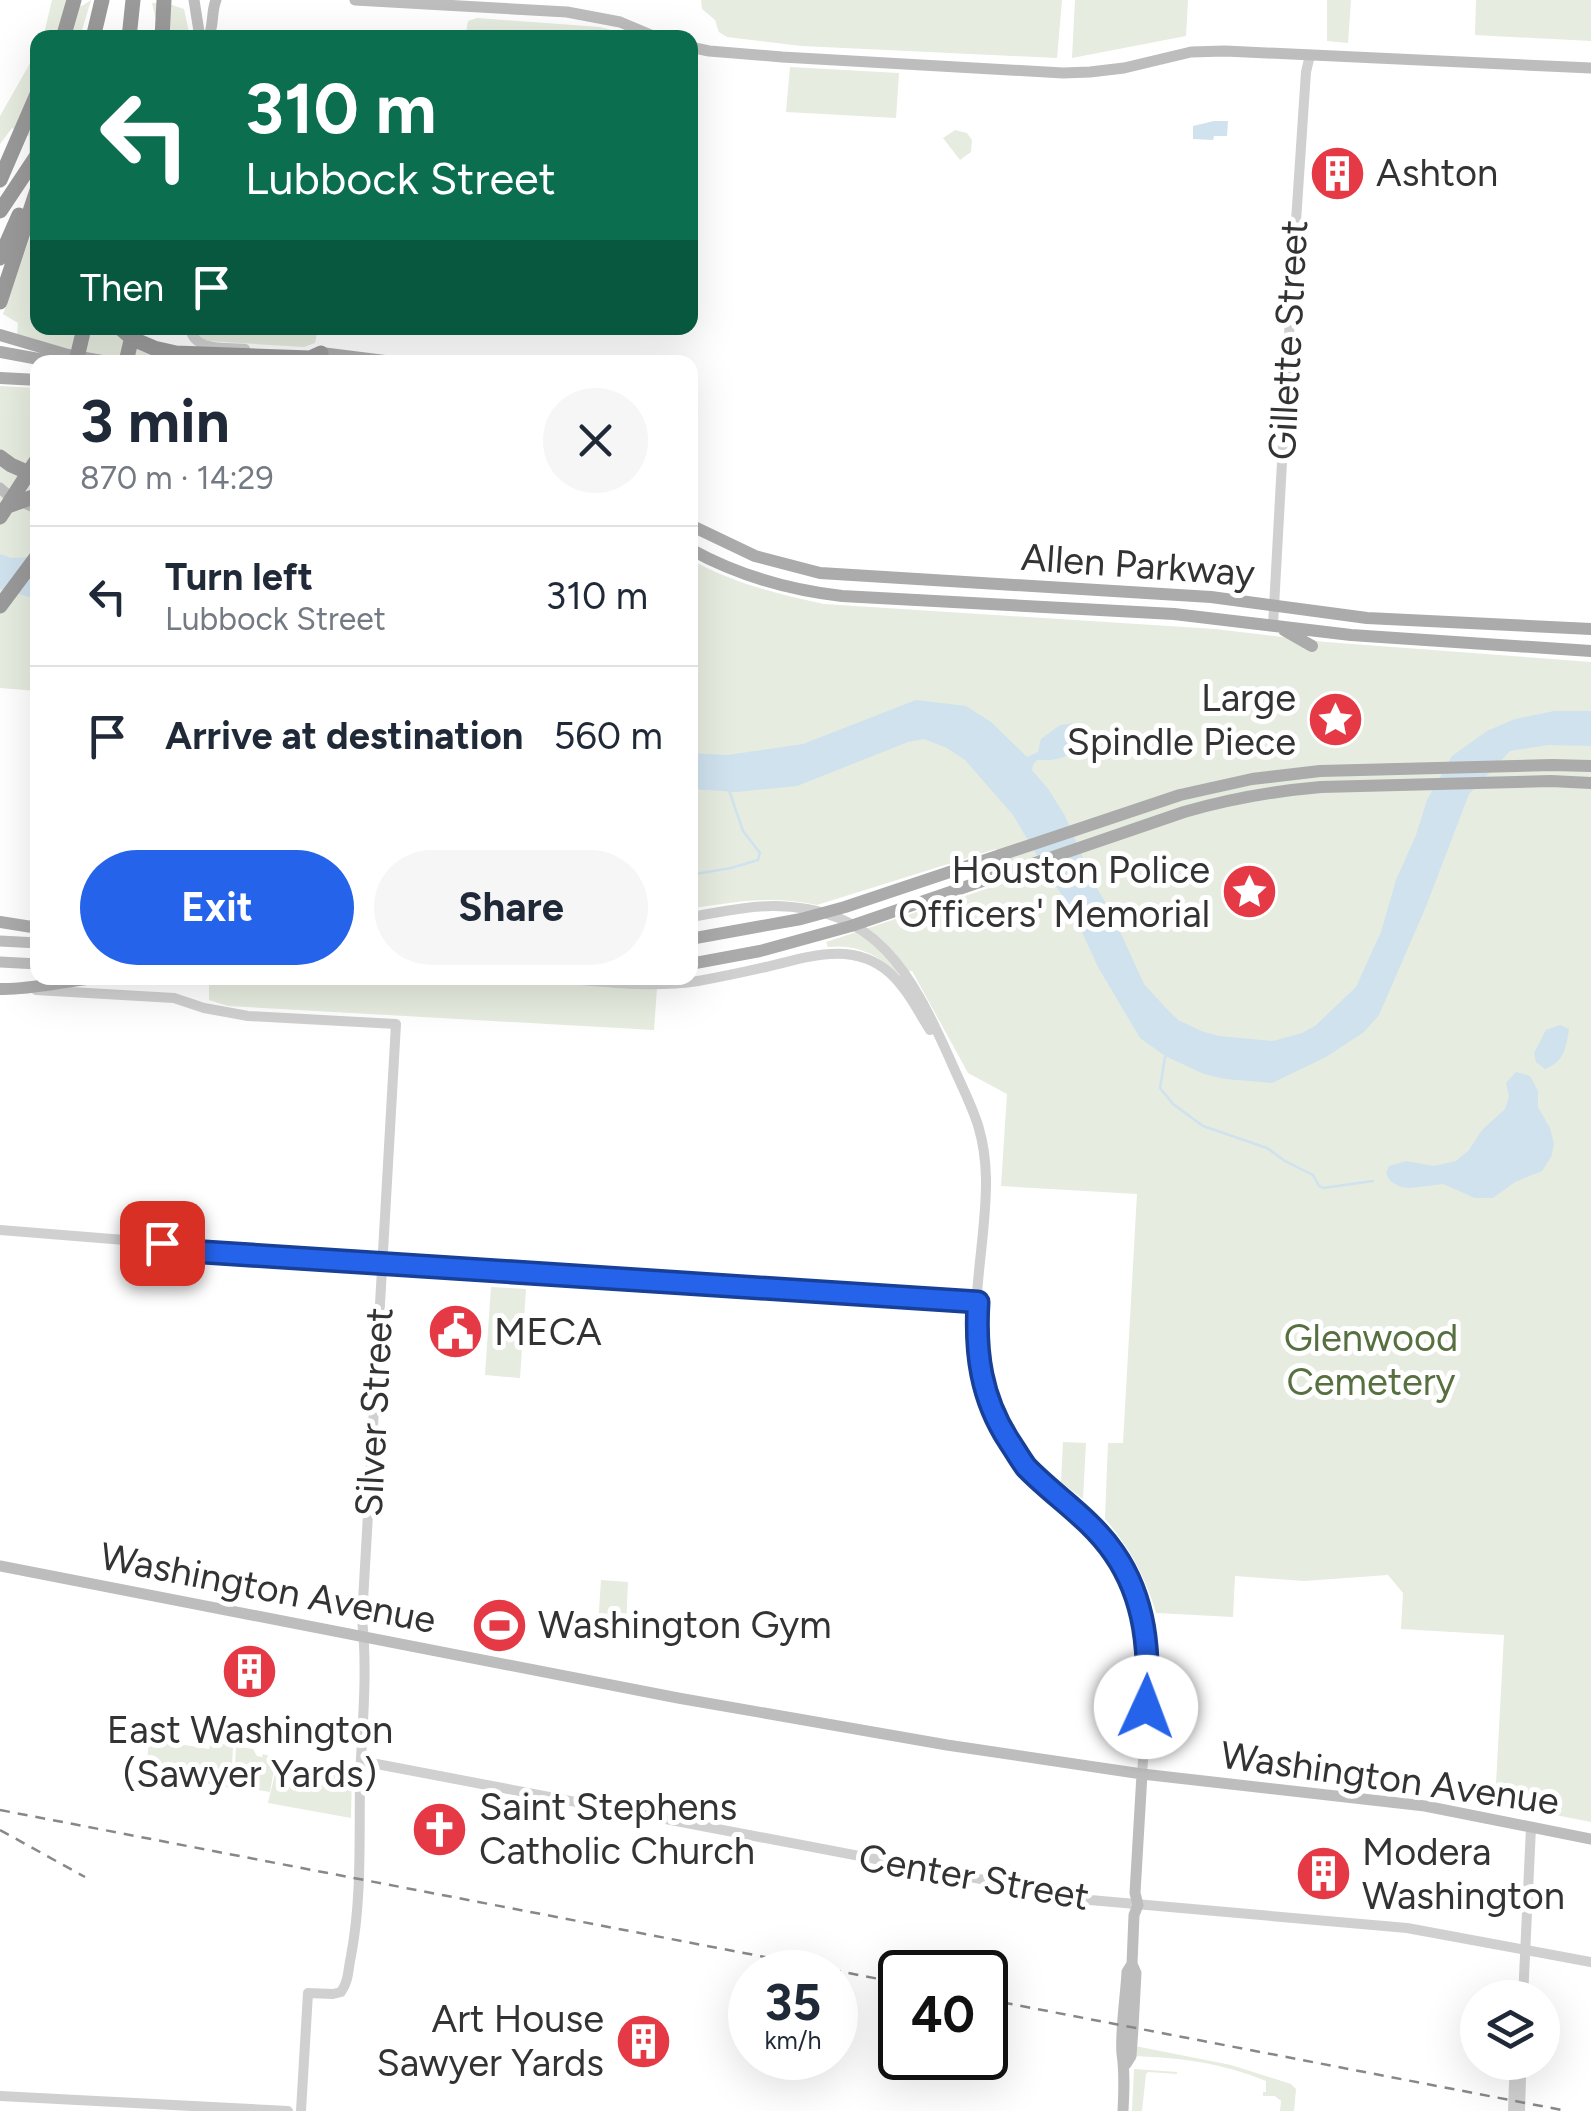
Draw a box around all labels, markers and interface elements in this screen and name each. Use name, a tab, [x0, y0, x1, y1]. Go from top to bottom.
text: 310 m	[245, 66, 437, 151]
icon: left	[80, 70, 210, 200]
building icon: Ashton	[1307, 143, 1367, 203]
place label: Ashton	[1376, 150, 1498, 196]
text: Lubbock Street	[245, 151, 556, 205]
street label: Gillette Street	[1259, 219, 1317, 461]
icon: arrive	[184, 260, 239, 315]
text: Then	[80, 265, 164, 311]
text: 3 min	[80, 385, 230, 457]
button: close	[543, 388, 648, 493]
text: 870 m · 14:29	[80, 459, 274, 497]
street label: Allen Parkway	[1019, 534, 1257, 596]
text: Turn left	[165, 554, 313, 600]
icon: left	[80, 569, 135, 624]
text: 310 m	[546, 573, 648, 619]
text: Lubbock Street	[165, 600, 386, 638]
place label: Large Spindle Piece	[1067, 675, 1296, 765]
place icon: Large Spindle Piece	[1305, 690, 1365, 750]
icon: arrive	[80, 709, 135, 764]
text: Arrive at destination	[165, 713, 523, 759]
text: 560 m	[553, 713, 663, 759]
place label: Houston Police Officers' Memorial	[898, 847, 1210, 937]
button: Exit	[80, 850, 354, 965]
button: Share	[374, 850, 648, 965]
place icon: Houston Police Officers' Memorial	[1219, 862, 1279, 922]
pin	[120, 1201, 205, 1286]
icon: arrive	[135, 1216, 190, 1271]
public building icon: MECA	[425, 1302, 485, 1362]
street label: Silver Street	[346, 1306, 402, 1518]
place label: MECA	[494, 1309, 602, 1355]
park label: Glenwood Cemetery	[1284, 1315, 1458, 1405]
street label: Washington Avenue	[96, 1533, 440, 1643]
sports icon: Washington Gym	[469, 1595, 529, 1655]
place label: Washington Gym	[538, 1602, 832, 1648]
building icon: East Washington (Sawyer Yards)	[220, 1642, 280, 1702]
position arrow	[1094, 1655, 1198, 1759]
place label: East Washington (Sawyer Yards)	[107, 1707, 393, 1797]
street label: Washington Avenue	[1218, 1731, 1562, 1825]
place label: Saint Stephens Catholic Church	[479, 1784, 755, 1874]
church icon: Saint Stephens Catholic Church	[410, 1799, 470, 1859]
place label: Modera Washington	[1362, 1829, 1565, 1919]
street label: Center Street	[855, 1834, 1093, 1920]
building icon: Modera Washington	[1293, 1844, 1353, 1904]
speed limit sign: 40	[878, 1950, 1008, 2080]
text: 35	[765, 1972, 821, 2033]
map controls	[1460, 1980, 1560, 2080]
button: layers	[1460, 1980, 1560, 2080]
place label: Art House Sawyer Yards	[376, 1996, 604, 2086]
building icon: Art House Sawyer Yards	[613, 2011, 673, 2071]
text: km/h	[764, 2025, 822, 2055]

